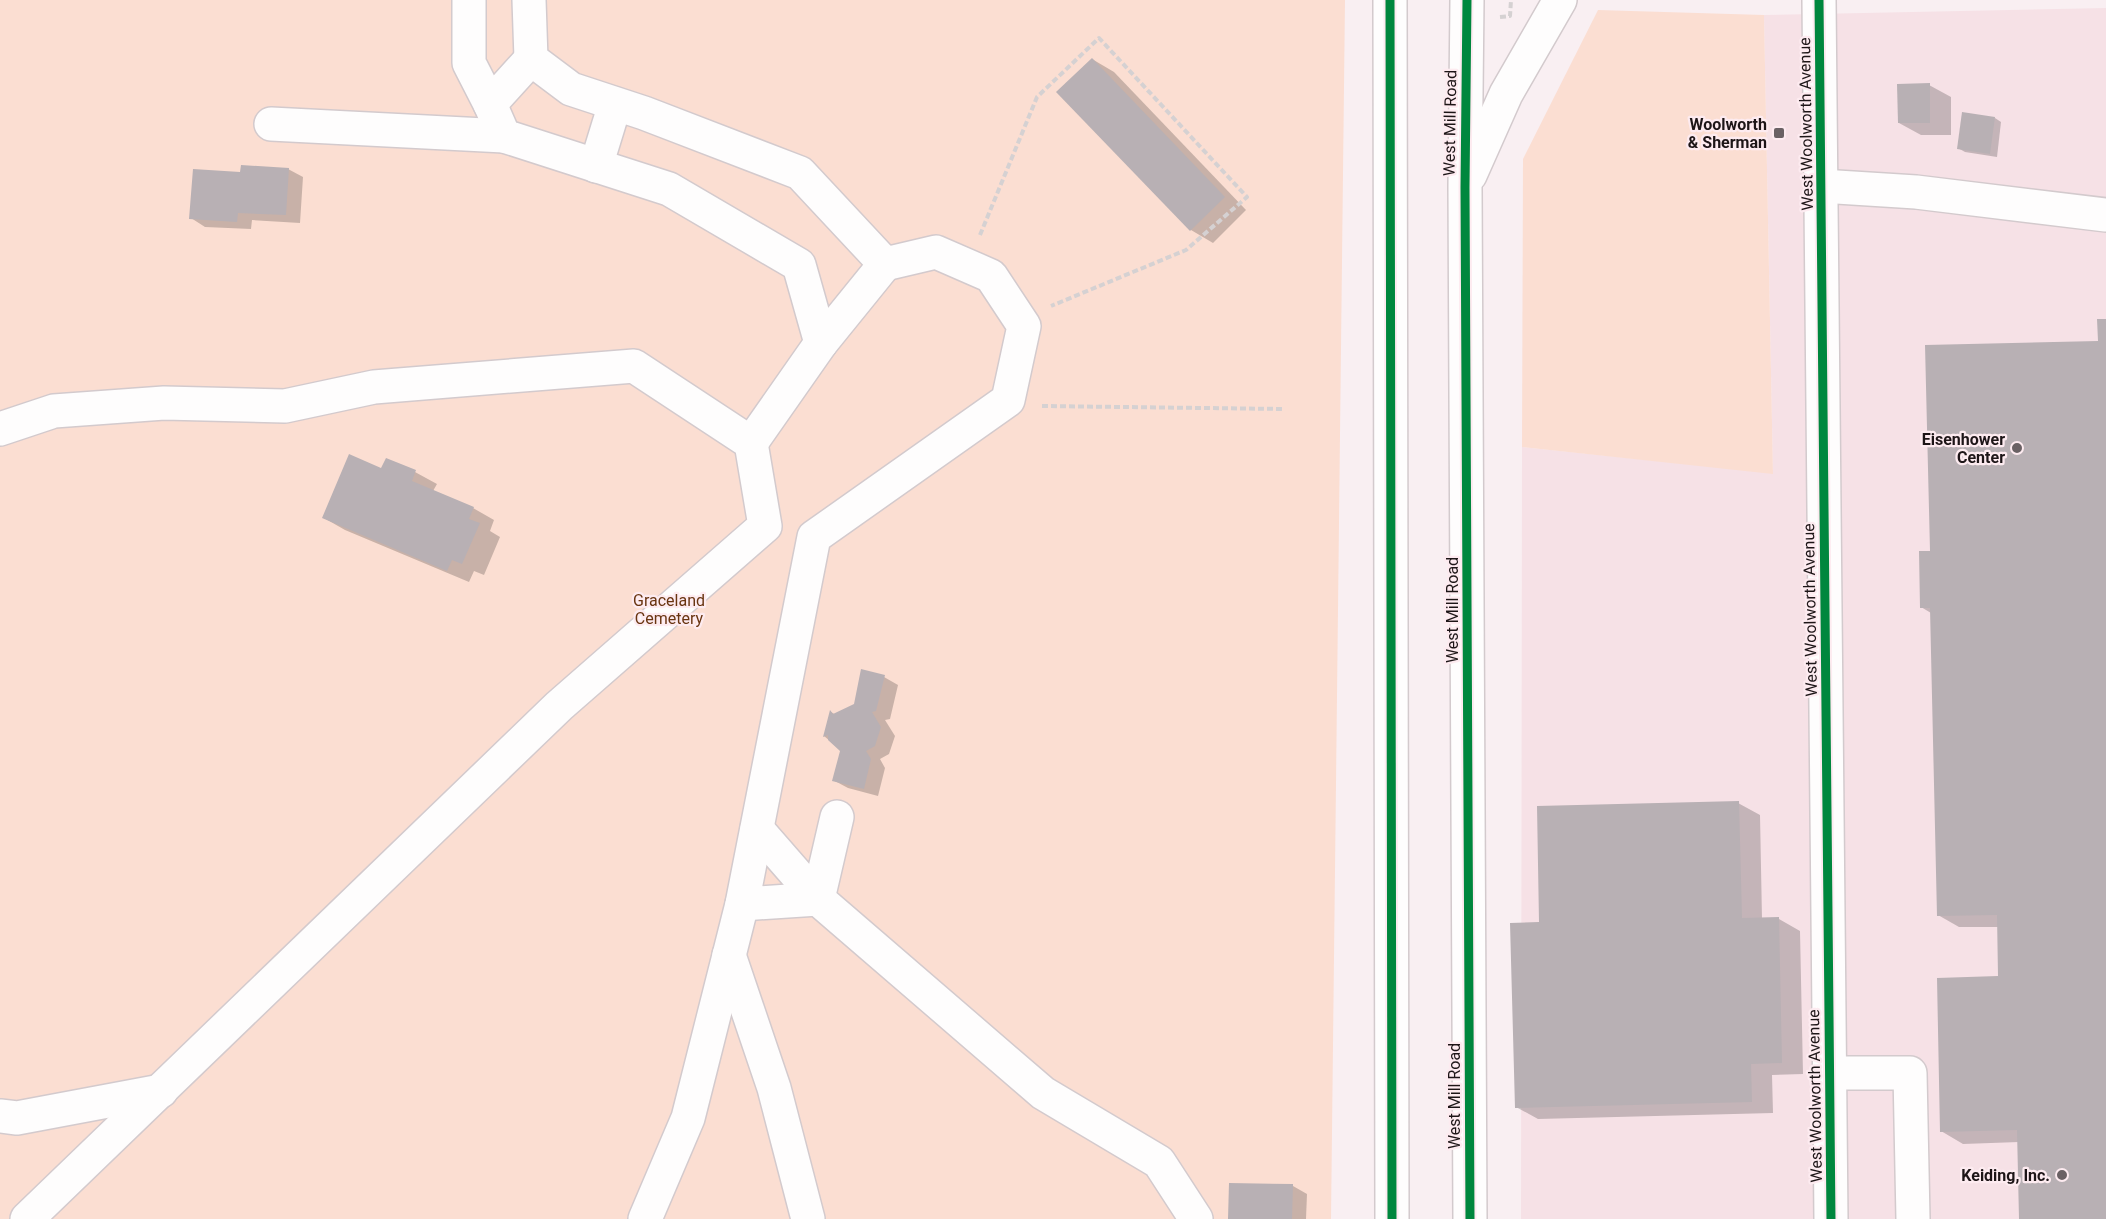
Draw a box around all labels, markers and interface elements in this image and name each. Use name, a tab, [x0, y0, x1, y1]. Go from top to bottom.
street label: West Woolworth Avenue	[1795, 37, 1817, 211]
street label: West Mill Road	[1440, 70, 1460, 176]
place label: Woolworth & Sherman	[1688, 115, 1767, 152]
marker: Woolworth & Sherman	[1772, 126, 1786, 140]
place label: Eisenhower Center	[1922, 430, 2005, 467]
marker: Eisenhower Center	[2010, 441, 2024, 455]
street label: West Woolworth Avenue	[1799, 523, 1821, 697]
street label: West Mill Road	[1443, 557, 1462, 663]
park label: Graceland Cemetery	[633, 591, 705, 628]
street label: West Woolworth Avenue	[1804, 1009, 1826, 1183]
street label: West Mill Road	[1445, 1043, 1464, 1149]
place label: Keiding, Inc.	[1961, 1166, 2050, 1185]
marker: Keiding, Inc.	[2055, 1168, 2069, 1182]

